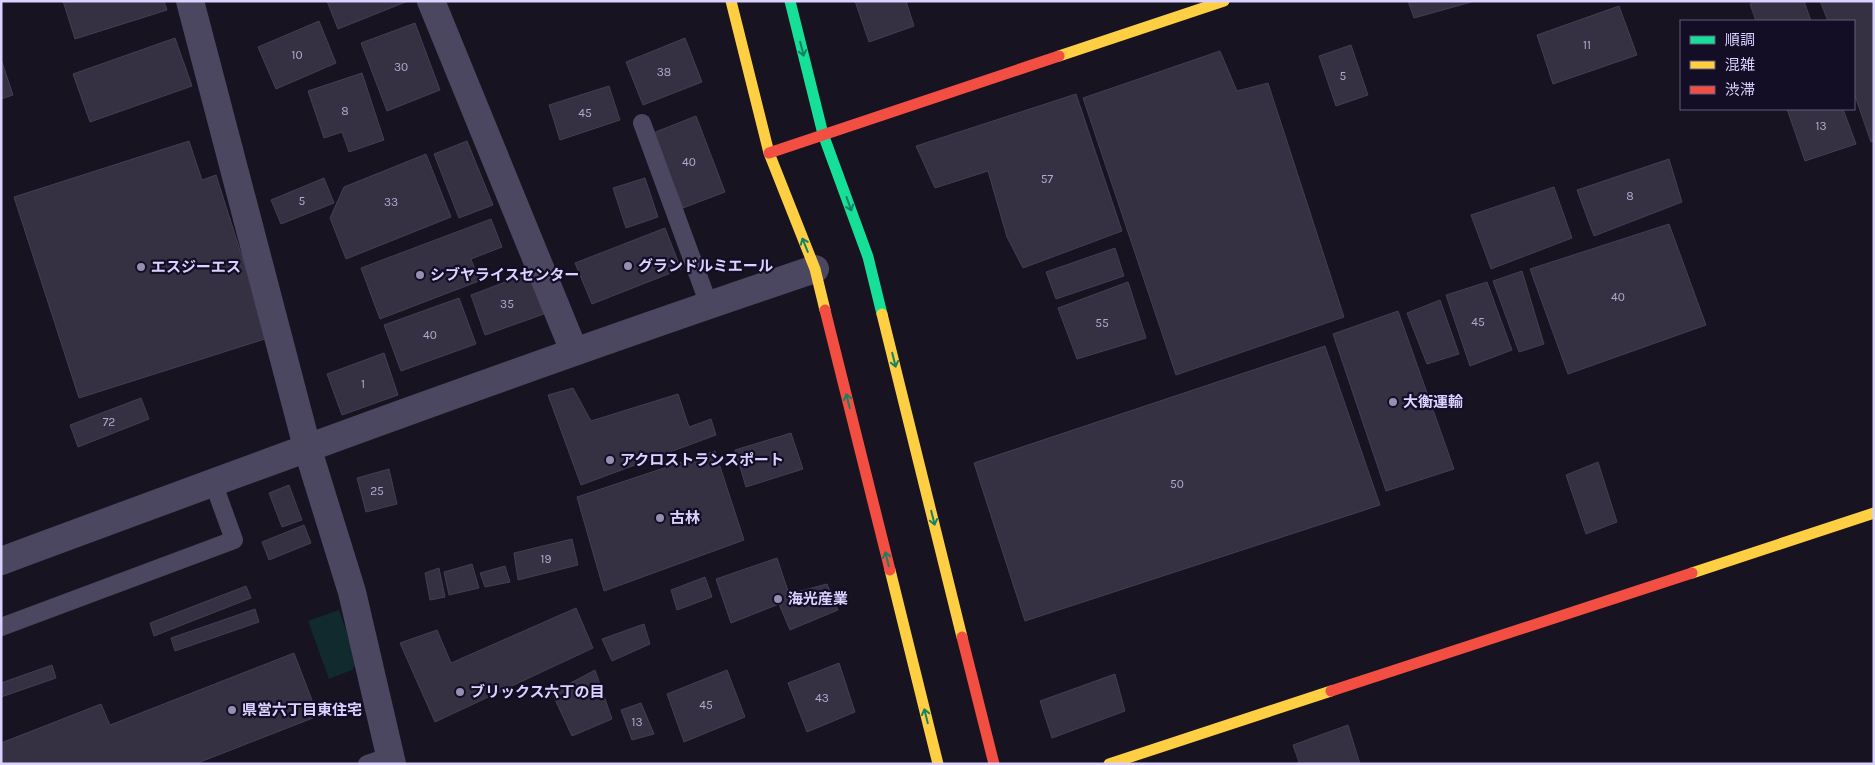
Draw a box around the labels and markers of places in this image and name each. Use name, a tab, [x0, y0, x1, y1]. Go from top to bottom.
place label: グランドルミエール	[638, 257, 773, 275]
place label: エスジーエス	[151, 258, 241, 276]
marker: グランドルミエール	[622, 260, 634, 272]
marker: エスジーエス	[135, 261, 147, 273]
place label: シブヤライスセンター	[430, 266, 580, 284]
marker: シブヤライスセンター	[414, 269, 426, 281]
place label: 大衡運輸	[1403, 393, 1463, 411]
marker: 大衡運輸	[1387, 396, 1399, 408]
place label: アクロストランスポート	[620, 451, 784, 469]
marker: アクロストランスポート	[604, 454, 616, 466]
place label: 古林	[670, 509, 700, 527]
marker: 古林	[654, 512, 666, 524]
place label: 海光産業	[788, 590, 848, 608]
marker: 海光産業	[772, 593, 784, 605]
place label: ブリックス六丁の目	[470, 683, 605, 701]
marker: ブリックス六丁の目	[454, 686, 466, 698]
place label: 県営六丁目東住宅	[242, 701, 362, 719]
marker: 県営六丁目東住宅	[226, 704, 238, 716]

